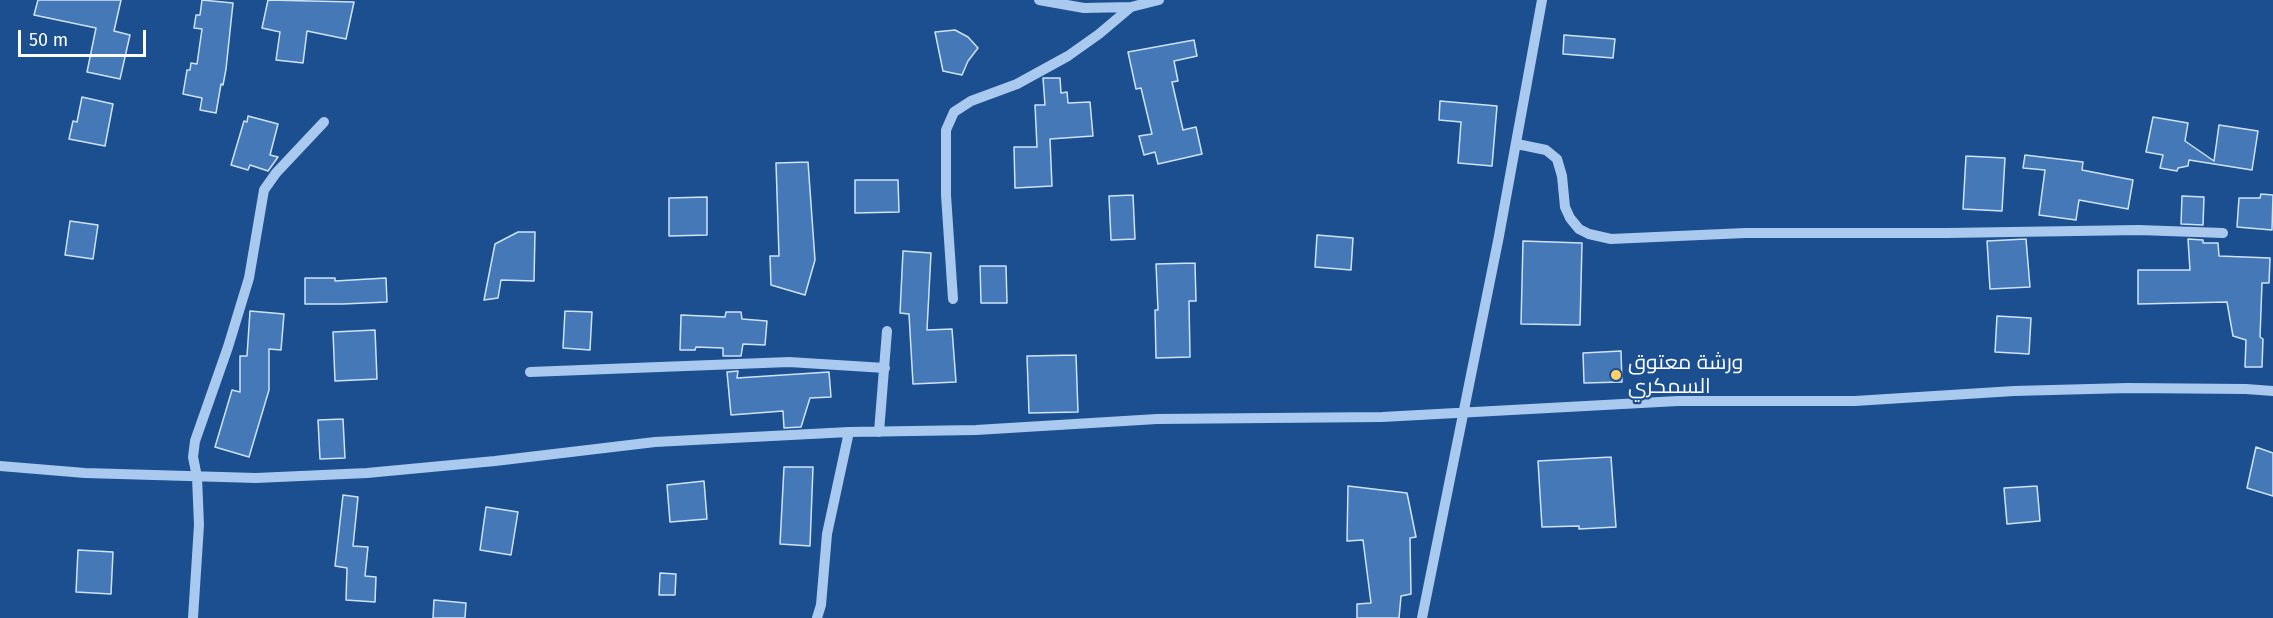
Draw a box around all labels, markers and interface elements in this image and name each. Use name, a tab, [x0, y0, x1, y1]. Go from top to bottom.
scale bar	[21, 18, 148, 56]
text: 50 m	[29, 29, 68, 51]
place label: ورشة معتوق السمكري	[1628, 350, 1743, 400]
marker: ورشة معتوق السمكري	[1609, 368, 1623, 382]

